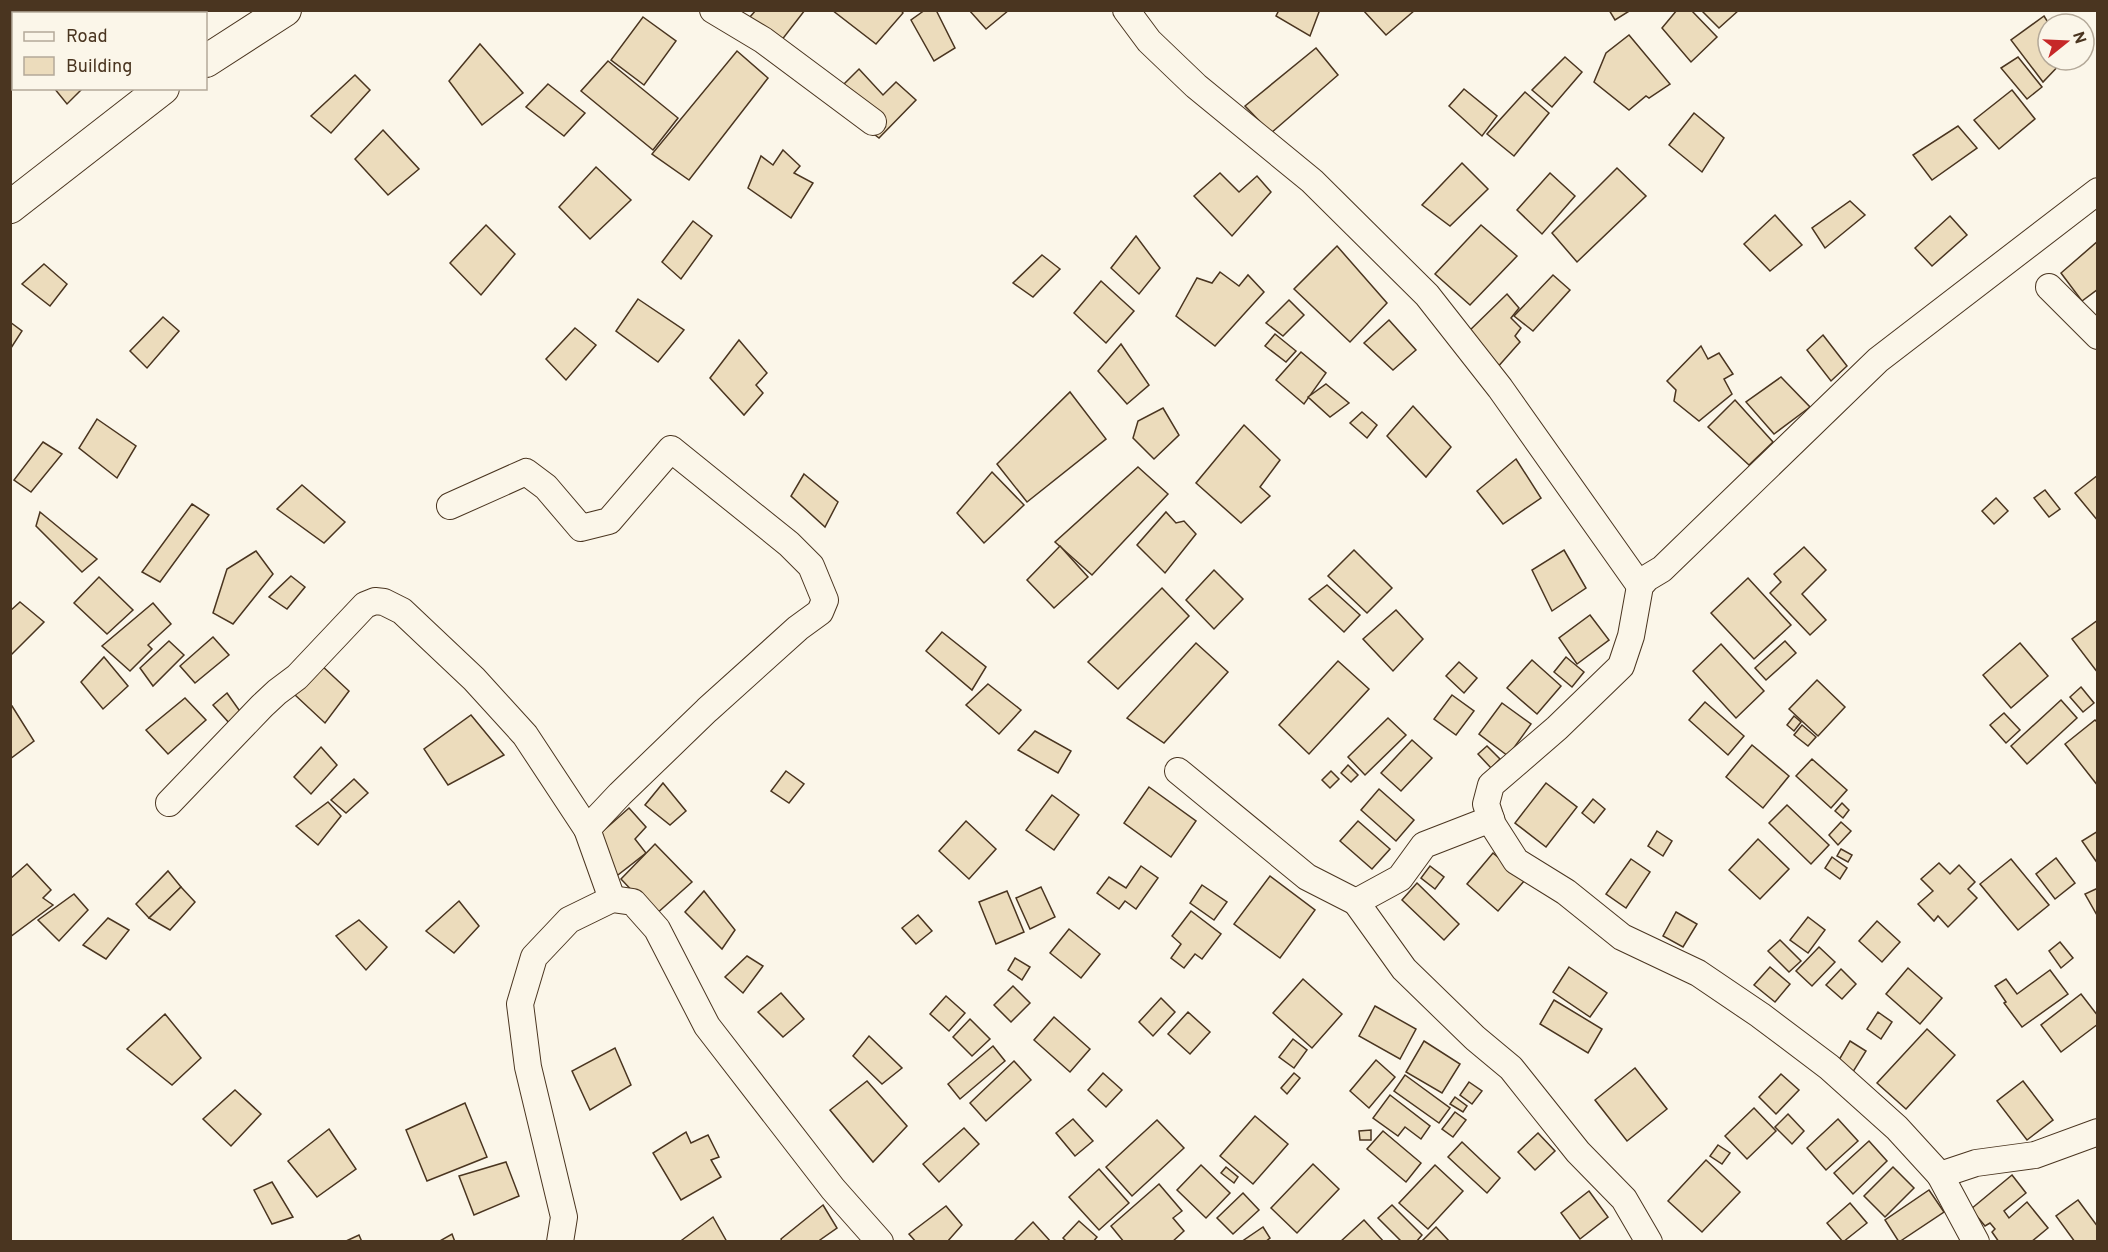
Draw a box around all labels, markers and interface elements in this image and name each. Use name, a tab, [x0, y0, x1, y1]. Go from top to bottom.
legend	[12, 12, 207, 90]
north arrow	[2036, 12, 2096, 72]
text: Road	[66, 26, 108, 49]
text: N	[2067, 29, 2090, 47]
text: Building	[66, 56, 132, 79]

